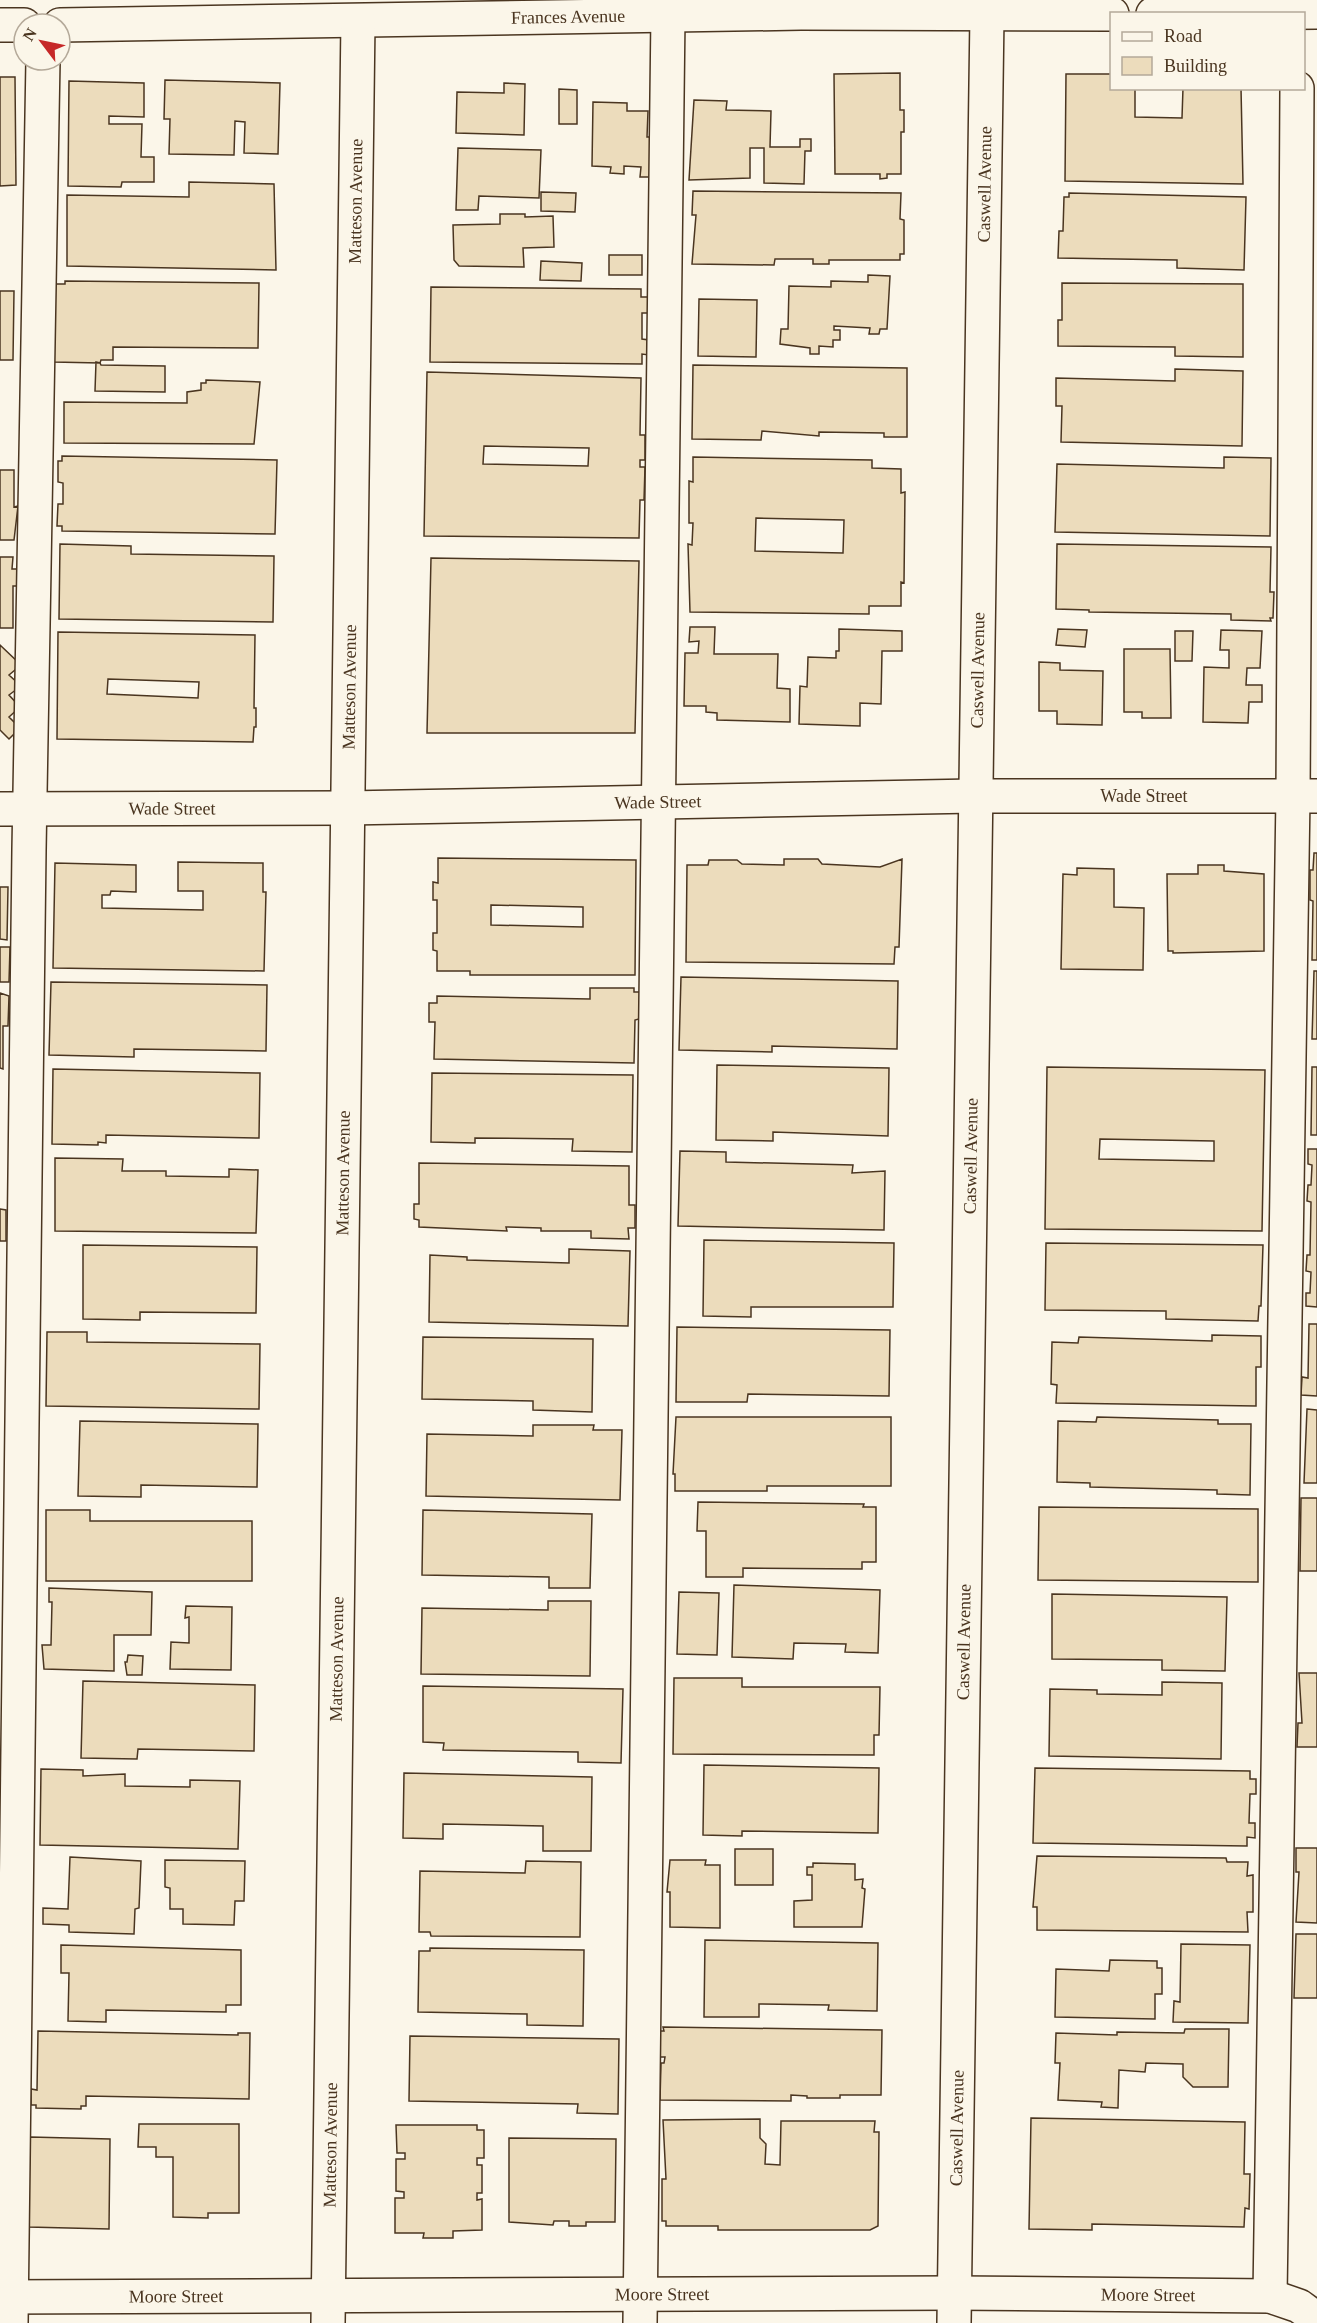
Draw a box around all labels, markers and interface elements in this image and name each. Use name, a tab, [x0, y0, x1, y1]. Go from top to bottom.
street label: Frances Avenue	[511, 6, 625, 28]
north arrow	[12, 12, 72, 72]
legend	[1110, 12, 1305, 90]
text: N	[19, 25, 40, 44]
text: Road	[1164, 26, 1202, 46]
text: Building	[1164, 56, 1227, 76]
street label: Caswell Avenue	[974, 126, 995, 242]
street label: Matteson Avenue	[345, 138, 366, 264]
street label: Caswell Avenue	[967, 612, 988, 728]
street label: Matteson Avenue	[339, 624, 360, 750]
street label: Wade Street	[1100, 786, 1187, 806]
street label: Wade Street	[614, 791, 702, 813]
street label: Wade Street	[128, 798, 216, 819]
street label: Caswell Avenue	[960, 1098, 982, 1214]
street label: Matteson Avenue	[332, 1110, 354, 1236]
street label: Caswell Avenue	[953, 1584, 975, 1700]
street label: Matteson Avenue	[326, 1596, 347, 1722]
street label: Caswell Avenue	[946, 2070, 968, 2186]
street label: Matteson Avenue	[320, 2082, 341, 2208]
street label: Moore Street	[615, 2284, 709, 2304]
street label: Moore Street	[1101, 2284, 1195, 2305]
street label: Moore Street	[129, 2286, 223, 2306]

